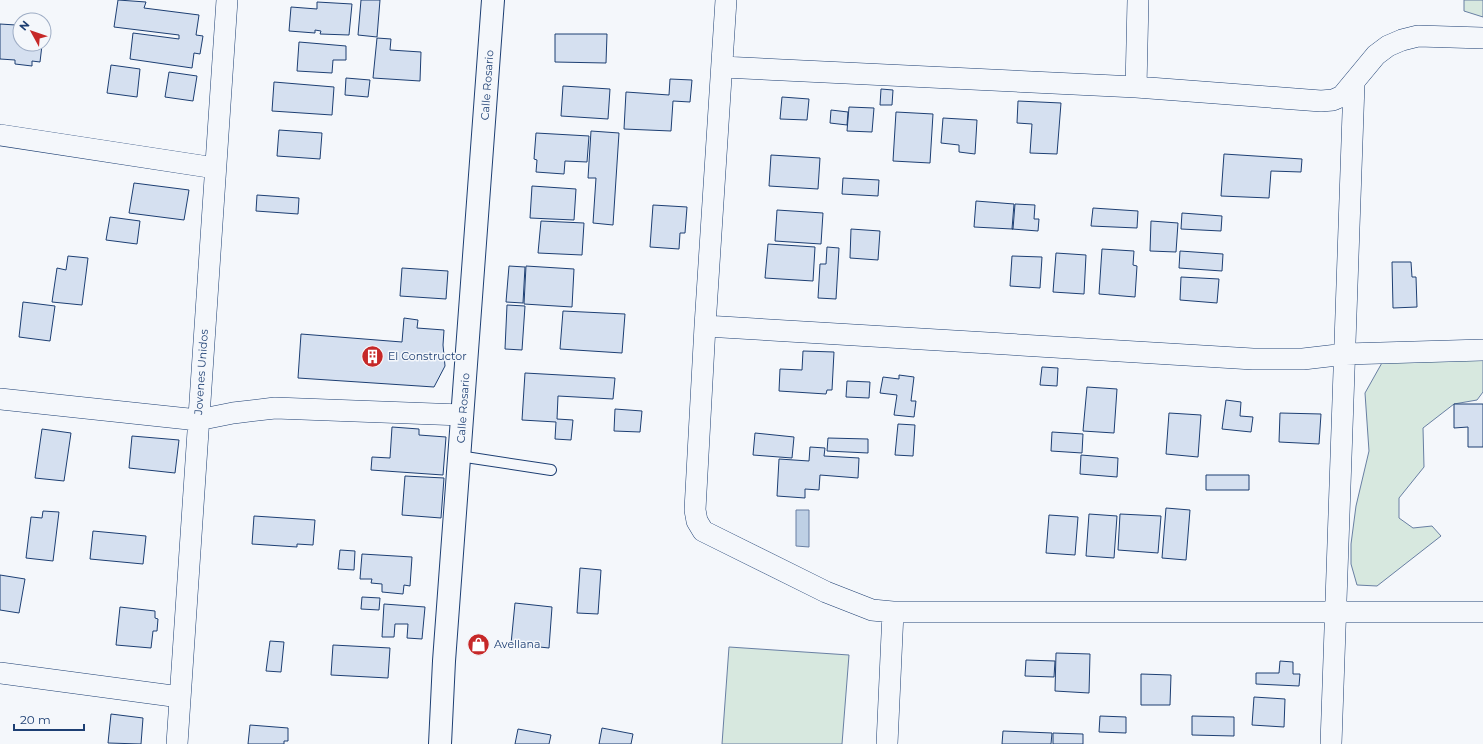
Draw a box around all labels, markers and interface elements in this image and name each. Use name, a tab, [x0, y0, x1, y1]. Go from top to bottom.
north arrow	[12, 12, 52, 52]
text: N	[16, 18, 33, 33]
street label: Calle Rosario	[478, 49, 496, 121]
street label: Jovenes Unidos	[191, 328, 211, 416]
building icon: El Constructor	[359, 343, 385, 369]
place label: El Constructor	[388, 349, 467, 363]
street label: Calle Rosario	[454, 372, 472, 444]
shop icon: Avellana	[466, 631, 492, 657]
place label: Avellana	[494, 637, 540, 651]
scale bar	[14, 706, 84, 732]
text: 20 m	[20, 712, 51, 727]

